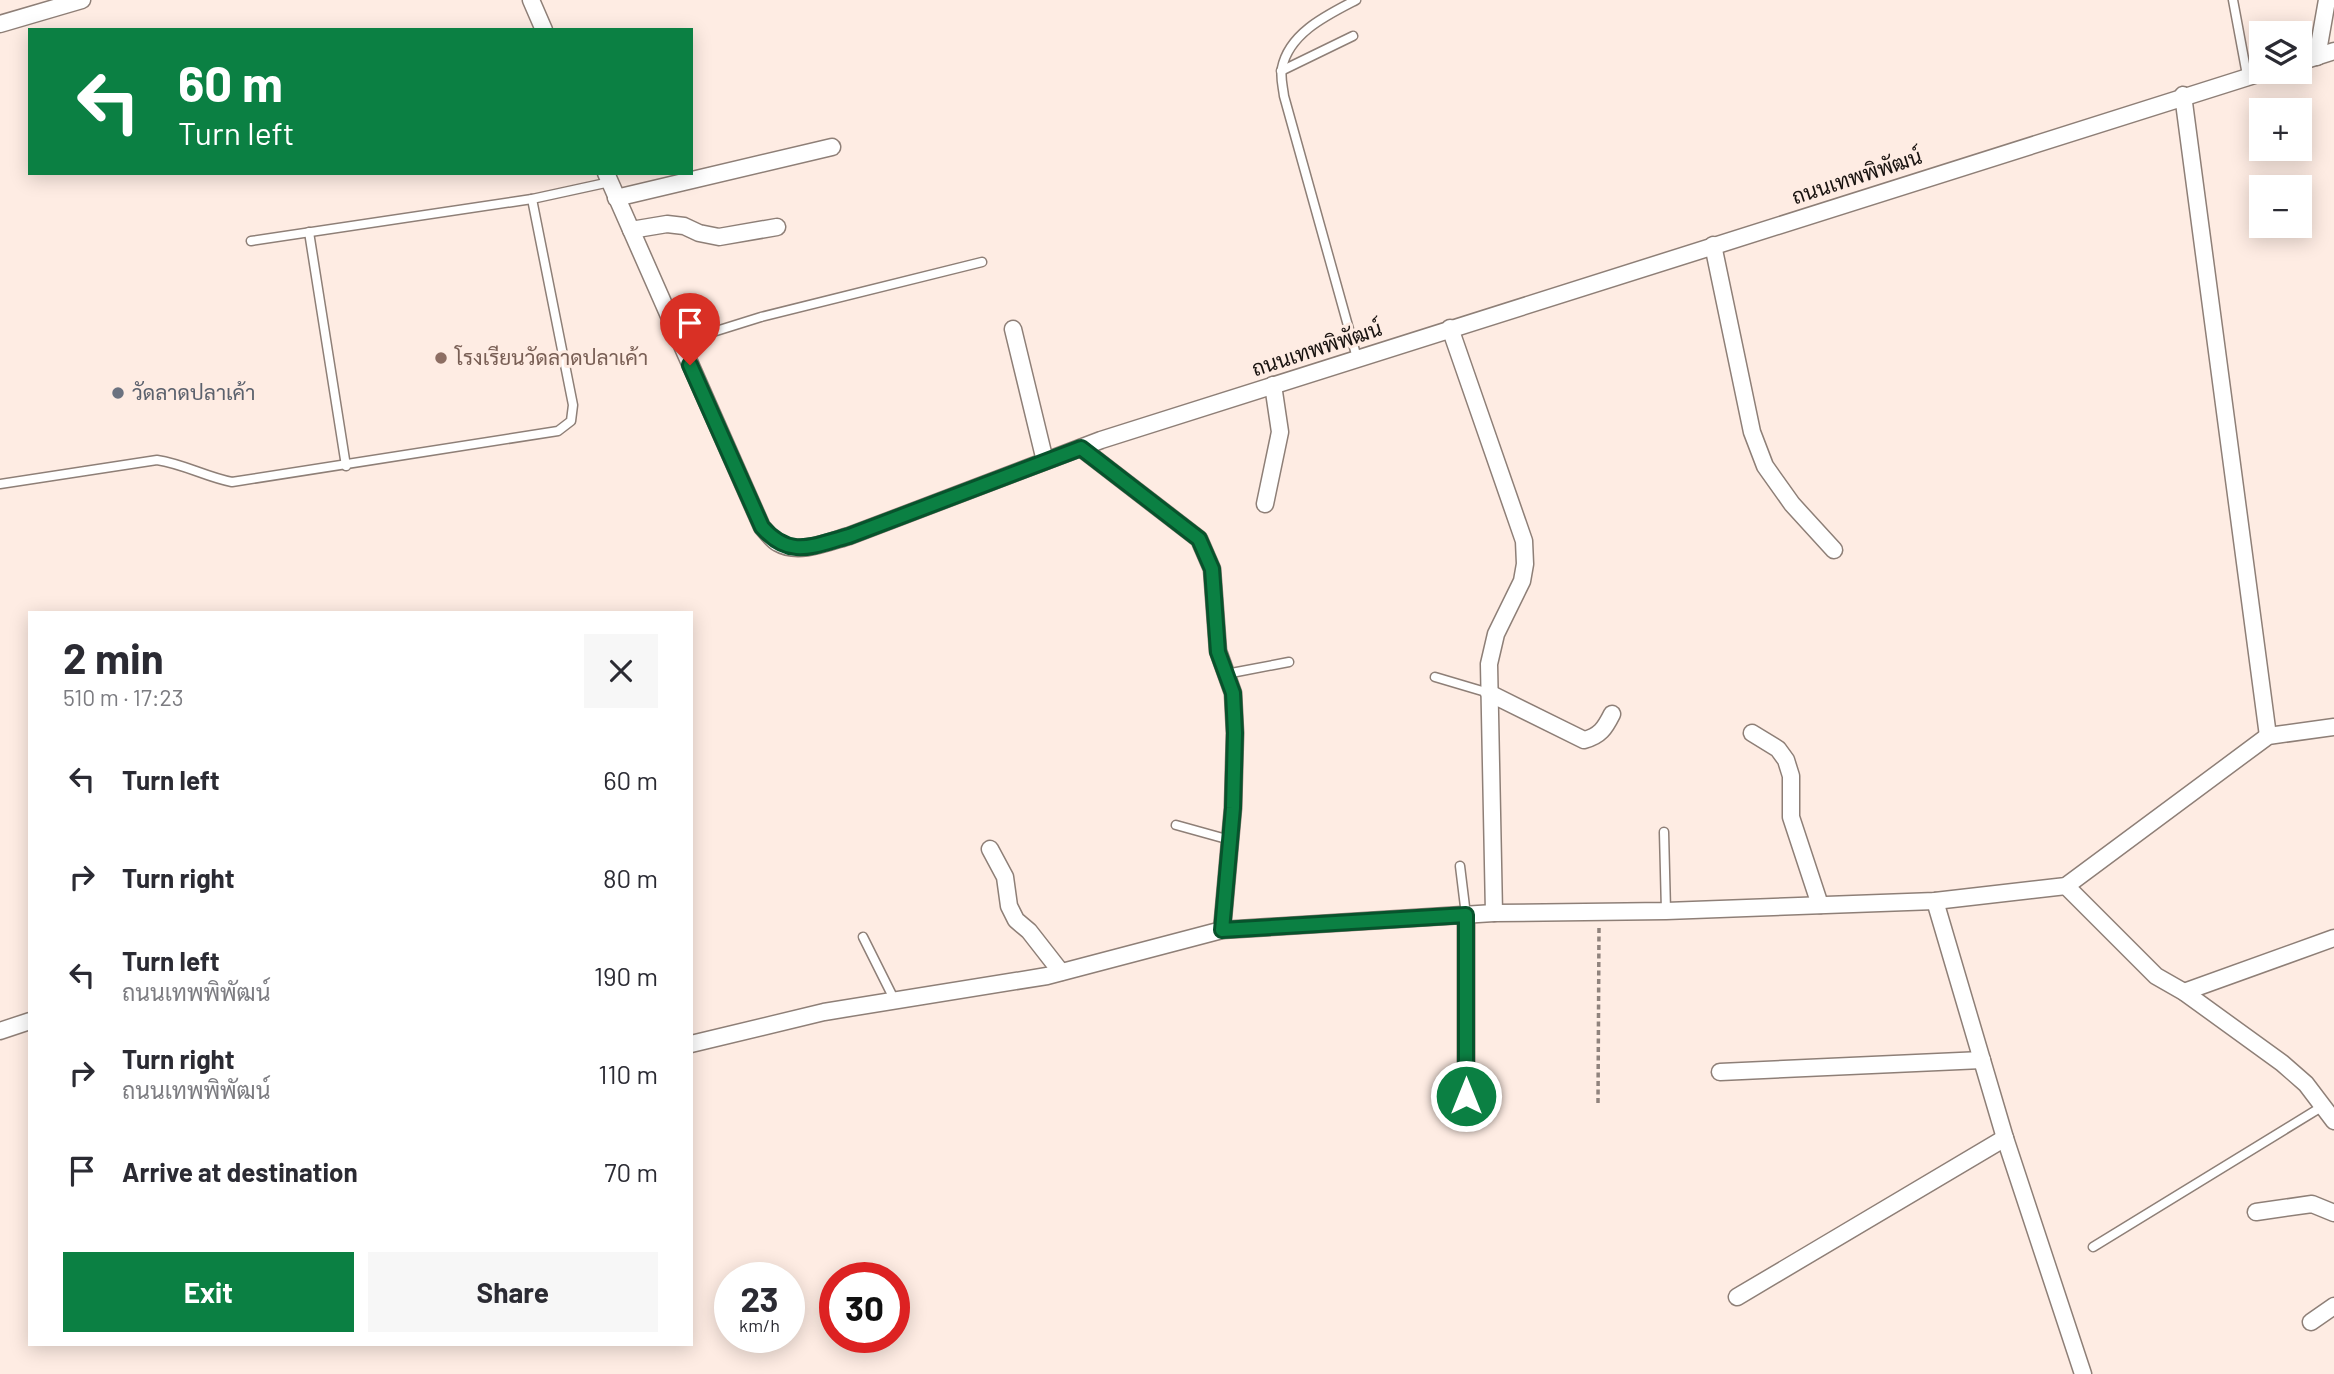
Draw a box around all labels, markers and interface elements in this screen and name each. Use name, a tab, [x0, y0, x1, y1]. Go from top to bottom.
map controls	[2249, 21, 2312, 238]
button: layers	[2249, 21, 2312, 84]
text: 60 m	[178, 53, 283, 112]
icon: left	[63, 56, 154, 147]
button: +	[2249, 98, 2312, 161]
text: Turn left	[178, 113, 295, 151]
street label: ถนนเทพพิพัฒน์	[1788, 143, 1925, 208]
button: −	[2249, 175, 2312, 238]
pin	[660, 293, 720, 365]
icon: arrive	[671, 304, 709, 342]
street label: ถนนเทพพิพัฒน์	[1248, 315, 1385, 380]
place label: โรงเรียนวัดลาดปลาเค้า	[454, 344, 648, 369]
marker: โรงเรียนวัดลาดปลาเค้า	[433, 350, 449, 366]
place label: วัดลาดปลาเค้า	[132, 379, 255, 404]
marker: วัดลาดปลาเค้า	[110, 385, 126, 401]
text: 2 min	[63, 632, 164, 682]
button: close	[584, 634, 658, 708]
text: 510 m · 17:23	[63, 683, 184, 711]
icon: left	[63, 760, 101, 798]
text: Turn left	[122, 764, 220, 795]
text: 60 m	[603, 764, 658, 795]
icon: right	[63, 858, 101, 896]
text: Turn right	[122, 862, 235, 893]
text: 80 m	[603, 862, 658, 893]
text: Turn left	[122, 945, 220, 976]
icon: left	[63, 956, 101, 994]
text: 190 m	[594, 960, 658, 991]
text: ถนนเทพพิพัฒน์	[122, 978, 270, 1006]
text: Turn right	[122, 1043, 235, 1074]
icon: right	[63, 1054, 101, 1092]
text: 110 m	[598, 1058, 658, 1089]
position arrow	[1429, 1059, 1503, 1133]
text: ถนนเทพพิพัฒน์	[122, 1076, 270, 1104]
icon: arrive	[63, 1152, 101, 1190]
text: Arrive at destination	[122, 1156, 358, 1187]
text: 70 m	[604, 1156, 658, 1187]
button: Exit	[63, 1252, 354, 1332]
button: Share	[368, 1252, 658, 1332]
speed limit sign: 30	[819, 1262, 910, 1353]
text: 23	[740, 1277, 779, 1319]
text: km/h	[739, 1314, 780, 1336]

